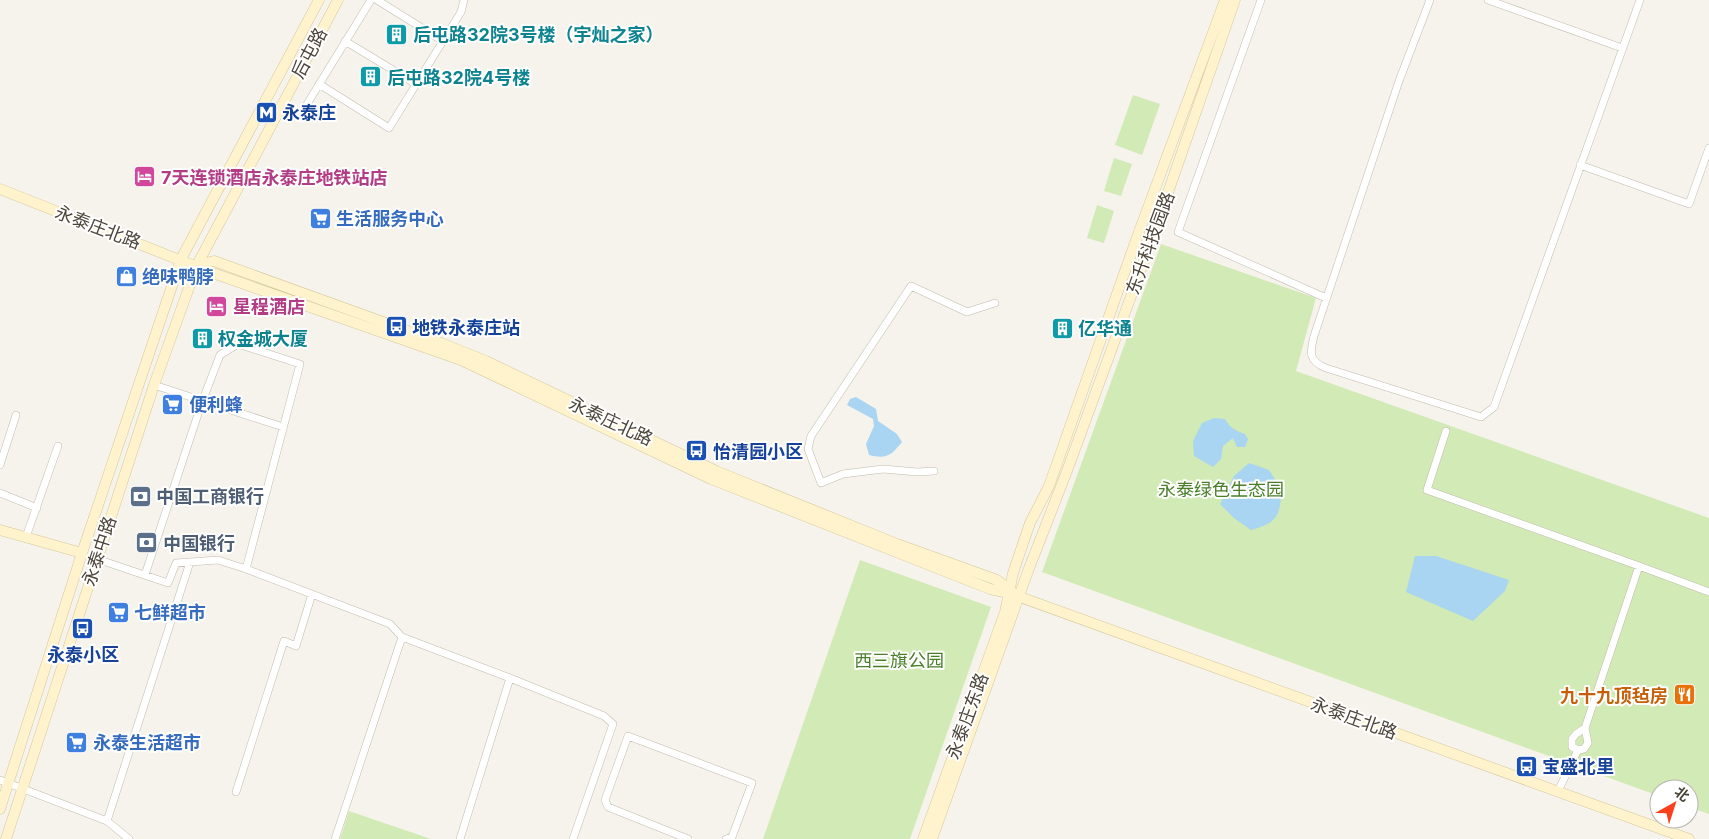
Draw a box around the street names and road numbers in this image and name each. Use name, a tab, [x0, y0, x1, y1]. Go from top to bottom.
street label: 后屯路	[287, 24, 331, 82]
street label: 东升科技园路	[1122, 189, 1178, 297]
street label: 永泰庄北路	[52, 201, 144, 253]
street label: 永泰庄北路	[566, 392, 656, 450]
street label: 永泰中路	[78, 514, 120, 588]
street label: 永泰庄东路	[942, 670, 992, 762]
street label: 永泰庄北路	[1308, 693, 1400, 743]

